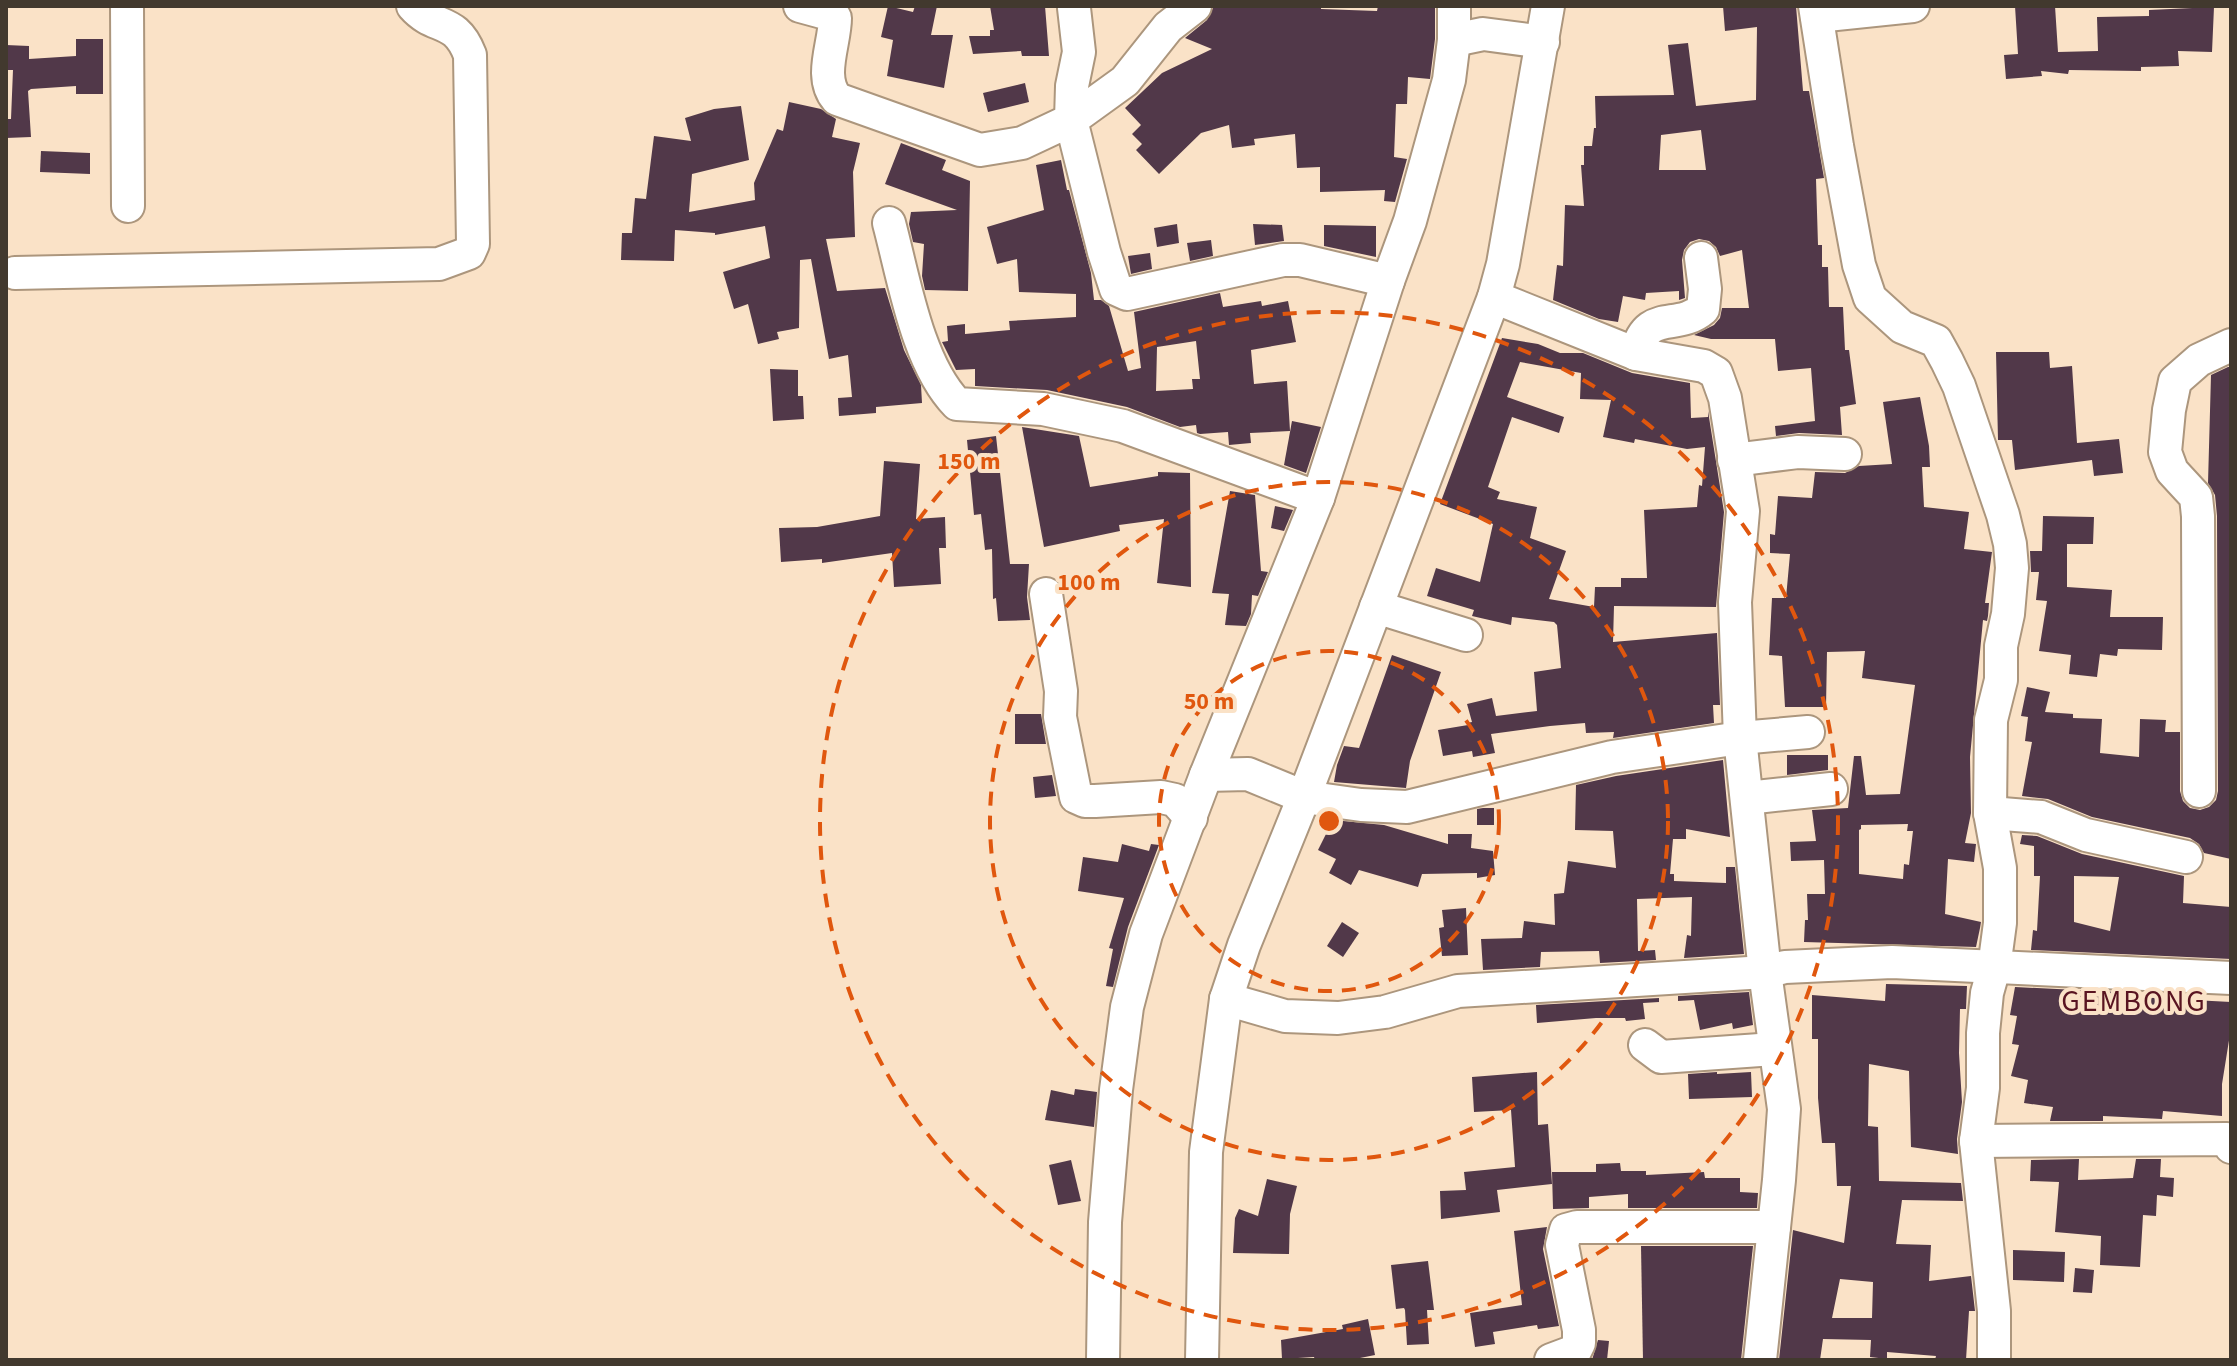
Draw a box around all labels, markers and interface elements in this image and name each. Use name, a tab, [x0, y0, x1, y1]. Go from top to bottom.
text: 150 m	[937, 444, 1001, 479]
text: 100 m	[1057, 565, 1121, 600]
text: 50 m	[1184, 684, 1234, 719]
centre of rings	[1315, 807, 1343, 835]
district label: GEMBONG	[2061, 980, 2207, 1023]

